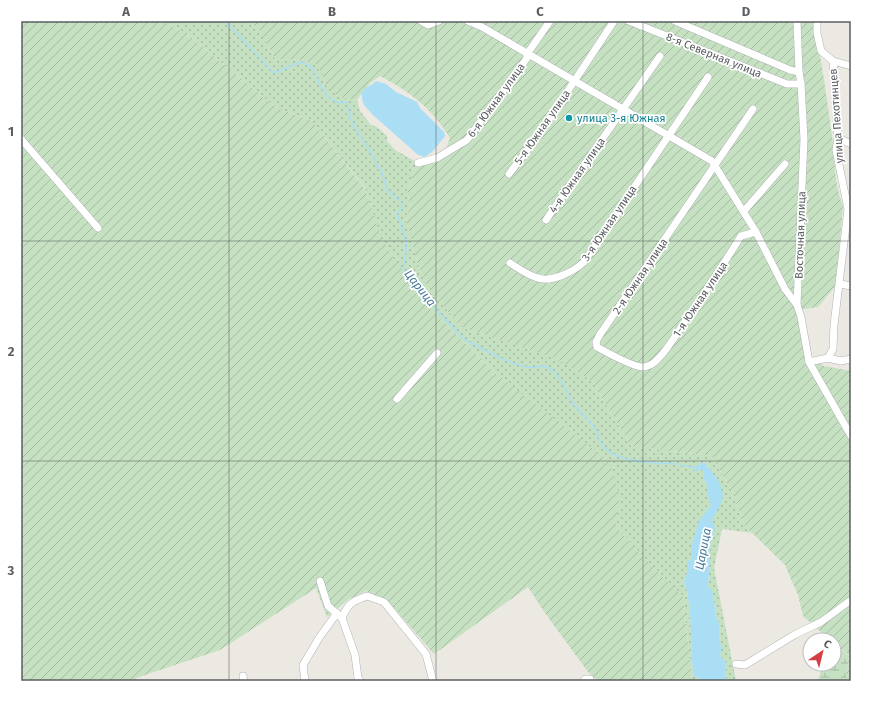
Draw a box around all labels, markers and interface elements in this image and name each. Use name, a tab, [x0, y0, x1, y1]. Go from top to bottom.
text: A	[121, 4, 130, 19]
text: B	[328, 4, 336, 19]
text: C	[536, 4, 544, 19]
text: D	[742, 4, 751, 19]
street label: 8-я Северная улица	[664, 30, 764, 81]
street label: 6-я Южная улица	[465, 60, 528, 140]
street label: улица Пехотинцев	[827, 68, 846, 164]
street label: 5-я Южная улица	[512, 87, 573, 167]
place label: улица 3-я Южная	[577, 112, 666, 125]
marker: улица 3-я Южная	[564, 113, 574, 123]
text: 1	[8, 124, 14, 139]
street label: 4-я Южная улица	[547, 135, 608, 215]
street label: 3-я Южная улица	[579, 183, 640, 264]
street label: Восточная улица	[792, 191, 809, 279]
street label: 2-я Южная улица	[610, 236, 671, 317]
street label: 1-я Южная улица	[670, 259, 730, 339]
water label: Царица	[401, 267, 439, 309]
text: 2	[8, 344, 15, 359]
water label: Царица	[692, 527, 714, 571]
text: 3	[7, 563, 15, 578]
north arrow	[802, 632, 842, 672]
text: С	[821, 637, 834, 652]

